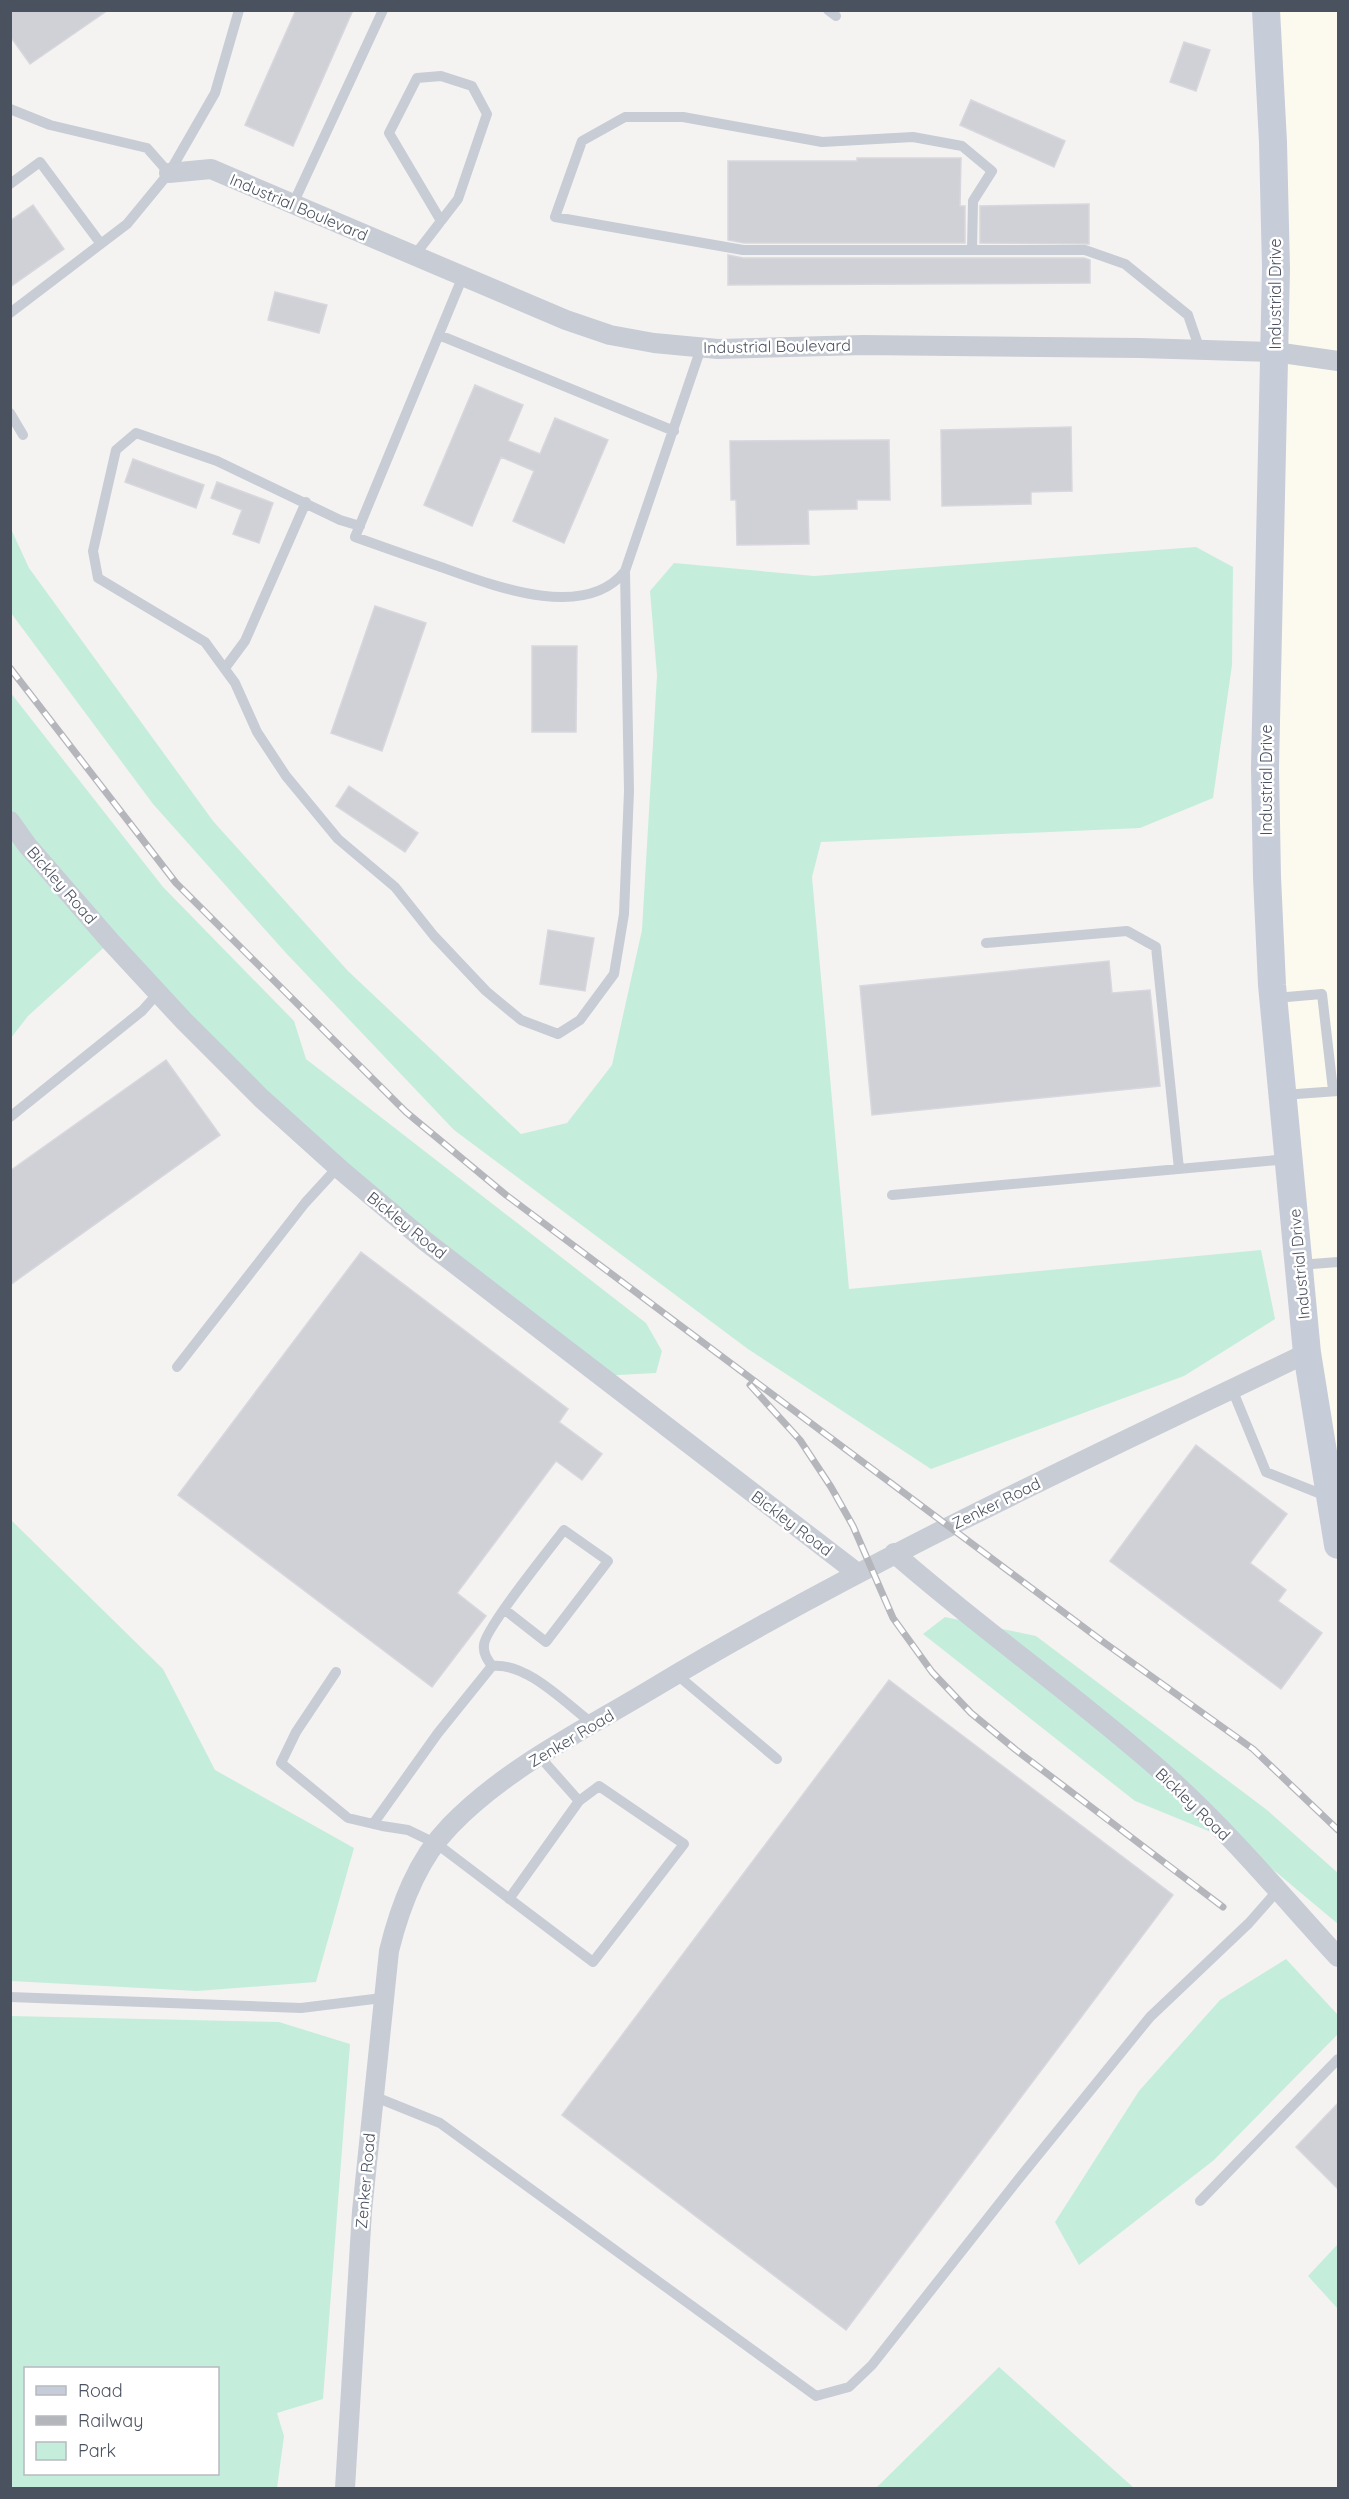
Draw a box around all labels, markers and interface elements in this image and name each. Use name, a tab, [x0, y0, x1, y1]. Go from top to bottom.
street label: Industrial Boulevard	[227, 169, 371, 245]
street label: Industrial Drive	[1265, 238, 1285, 350]
street label: Industrial Boulevard	[703, 335, 851, 357]
street label: Industrial Drive	[1256, 724, 1276, 836]
street label: Bickley Road	[23, 842, 101, 928]
street label: Bickley Road	[363, 1187, 451, 1263]
street label: Industrial Drive	[1284, 1208, 1314, 1320]
street label: Zenker Road	[948, 1473, 1044, 1533]
street label: Bickley Road	[748, 1486, 836, 1560]
street label: Zenker Road	[525, 1705, 617, 1771]
street label: Bickley Road	[1151, 1763, 1235, 1845]
street label: Zenker Road	[351, 2132, 379, 2230]
legend	[24, 2367, 219, 2475]
text: Road	[78, 2379, 123, 2402]
text: Railway	[78, 2409, 144, 2432]
text: Park	[78, 2439, 116, 2462]

